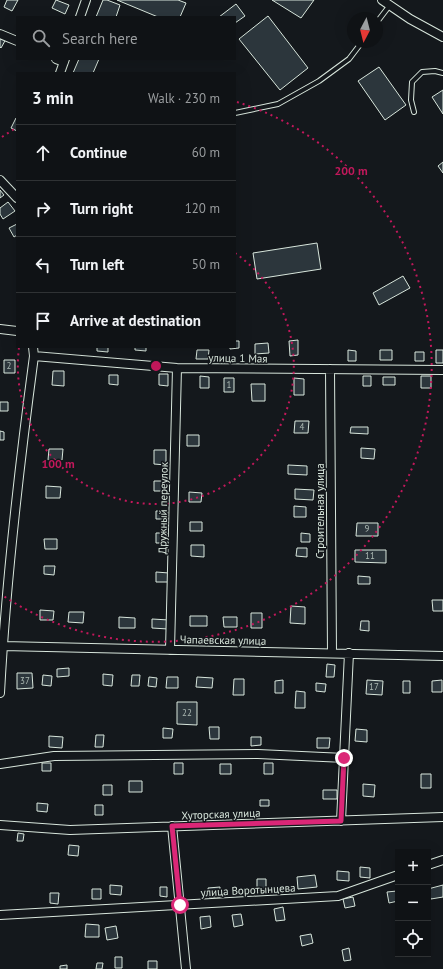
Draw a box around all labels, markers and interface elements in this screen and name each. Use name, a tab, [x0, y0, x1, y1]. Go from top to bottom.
north arrow	[347, 12, 383, 48]
search box	[16, 16, 236, 60]
icon: search	[30, 27, 52, 49]
text: Search here	[62, 29, 138, 48]
text: 3 min	[32, 87, 73, 109]
text: Walk · 230 m	[148, 90, 220, 107]
icon: ahead	[32, 142, 54, 164]
text: Continue	[70, 143, 127, 162]
text: 60 m	[192, 144, 220, 161]
text: 200 m	[334, 163, 368, 178]
icon: right	[32, 198, 54, 220]
text: Turn right	[70, 199, 133, 218]
text: 120 m	[185, 200, 220, 217]
icon: left	[32, 254, 54, 276]
text: Turn left	[70, 255, 124, 274]
text: 50 m	[192, 256, 220, 273]
icon: arrive	[32, 310, 54, 332]
text: Arrive at destination	[70, 311, 201, 330]
street label: улица 1 Мая	[208, 350, 268, 366]
centre of rings	[149, 359, 163, 373]
house number: 2	[7, 360, 12, 371]
house number: 1	[227, 379, 232, 390]
house number: 4	[300, 421, 305, 432]
text: 100 m	[41, 456, 75, 471]
street label: Дружный переулок	[155, 461, 171, 554]
street label: Строительная улица	[313, 463, 327, 559]
house number: 9	[365, 523, 370, 534]
house number: 11	[365, 550, 375, 561]
street label: Чапаевская улица	[180, 632, 266, 648]
house number: 37	[20, 675, 30, 686]
house number: 17	[369, 681, 379, 692]
house number: 22	[182, 707, 192, 718]
route end	[335, 749, 353, 767]
street label: Хуторская улица	[181, 806, 261, 822]
map controls	[395, 849, 431, 957]
button: +	[395, 849, 431, 885]
street label: улица Воротынцева	[200, 881, 296, 899]
button: −	[395, 885, 431, 921]
route start	[171, 896, 189, 914]
button: locate	[395, 921, 431, 957]

